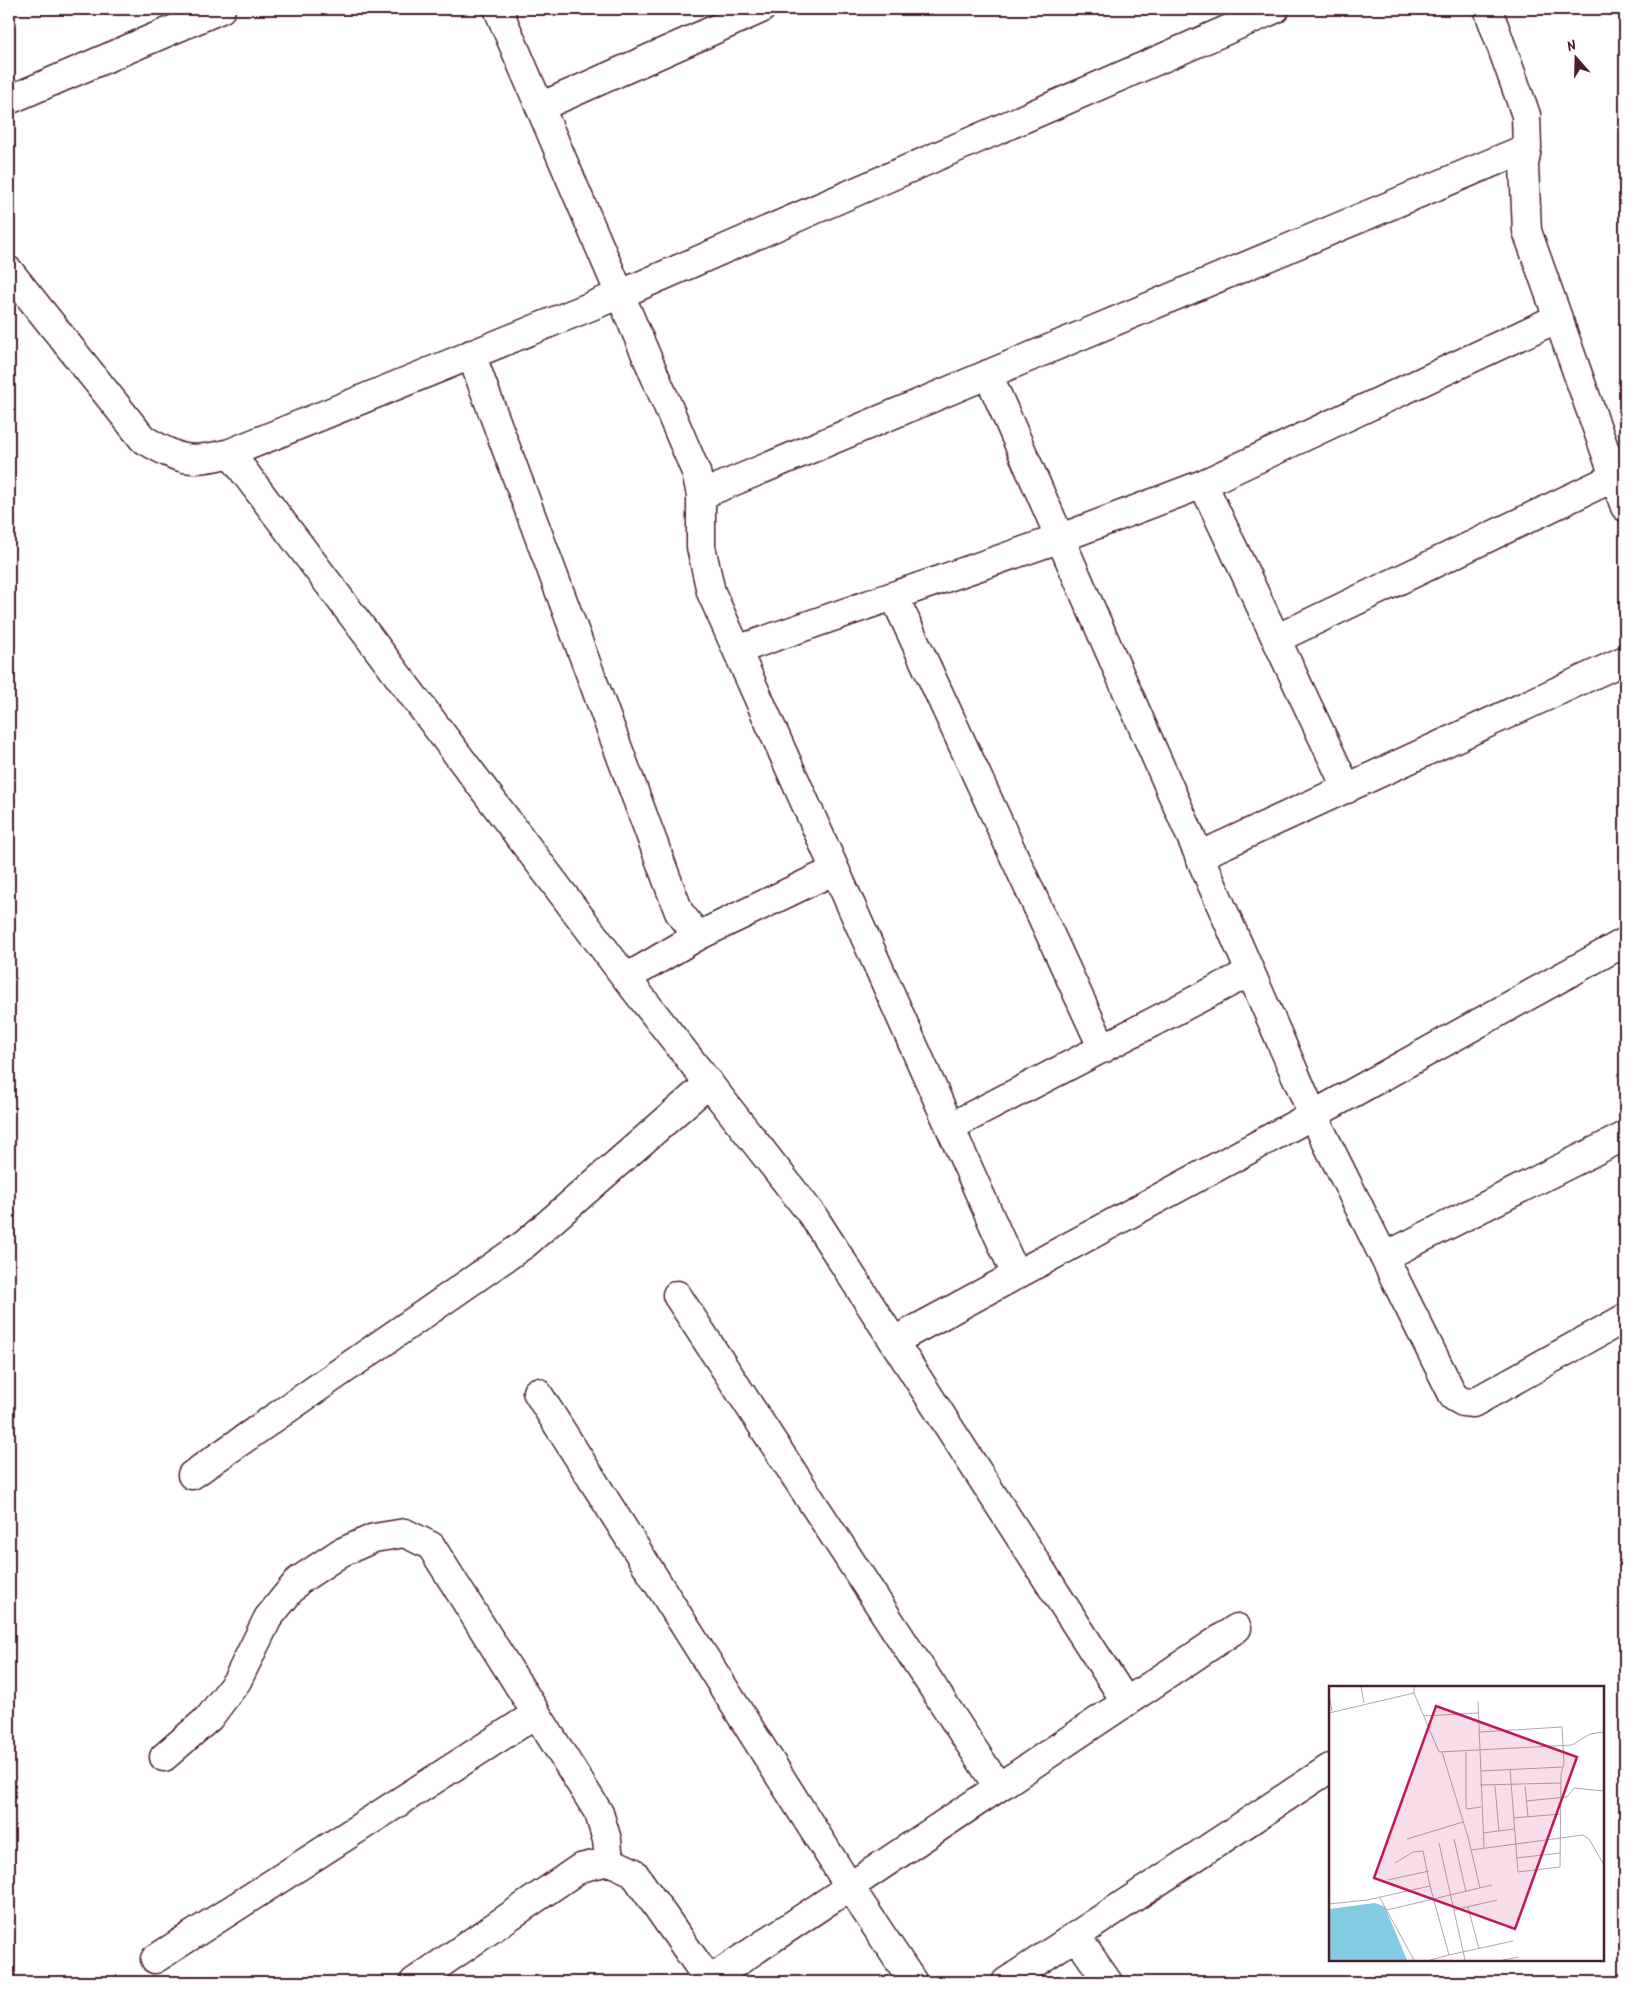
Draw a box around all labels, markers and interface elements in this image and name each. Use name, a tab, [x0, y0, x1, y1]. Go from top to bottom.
north arrow	[1552, 32, 1602, 82]
text: N	[1564, 35, 1580, 59]
inset map	[1329, 1686, 1604, 1961]

